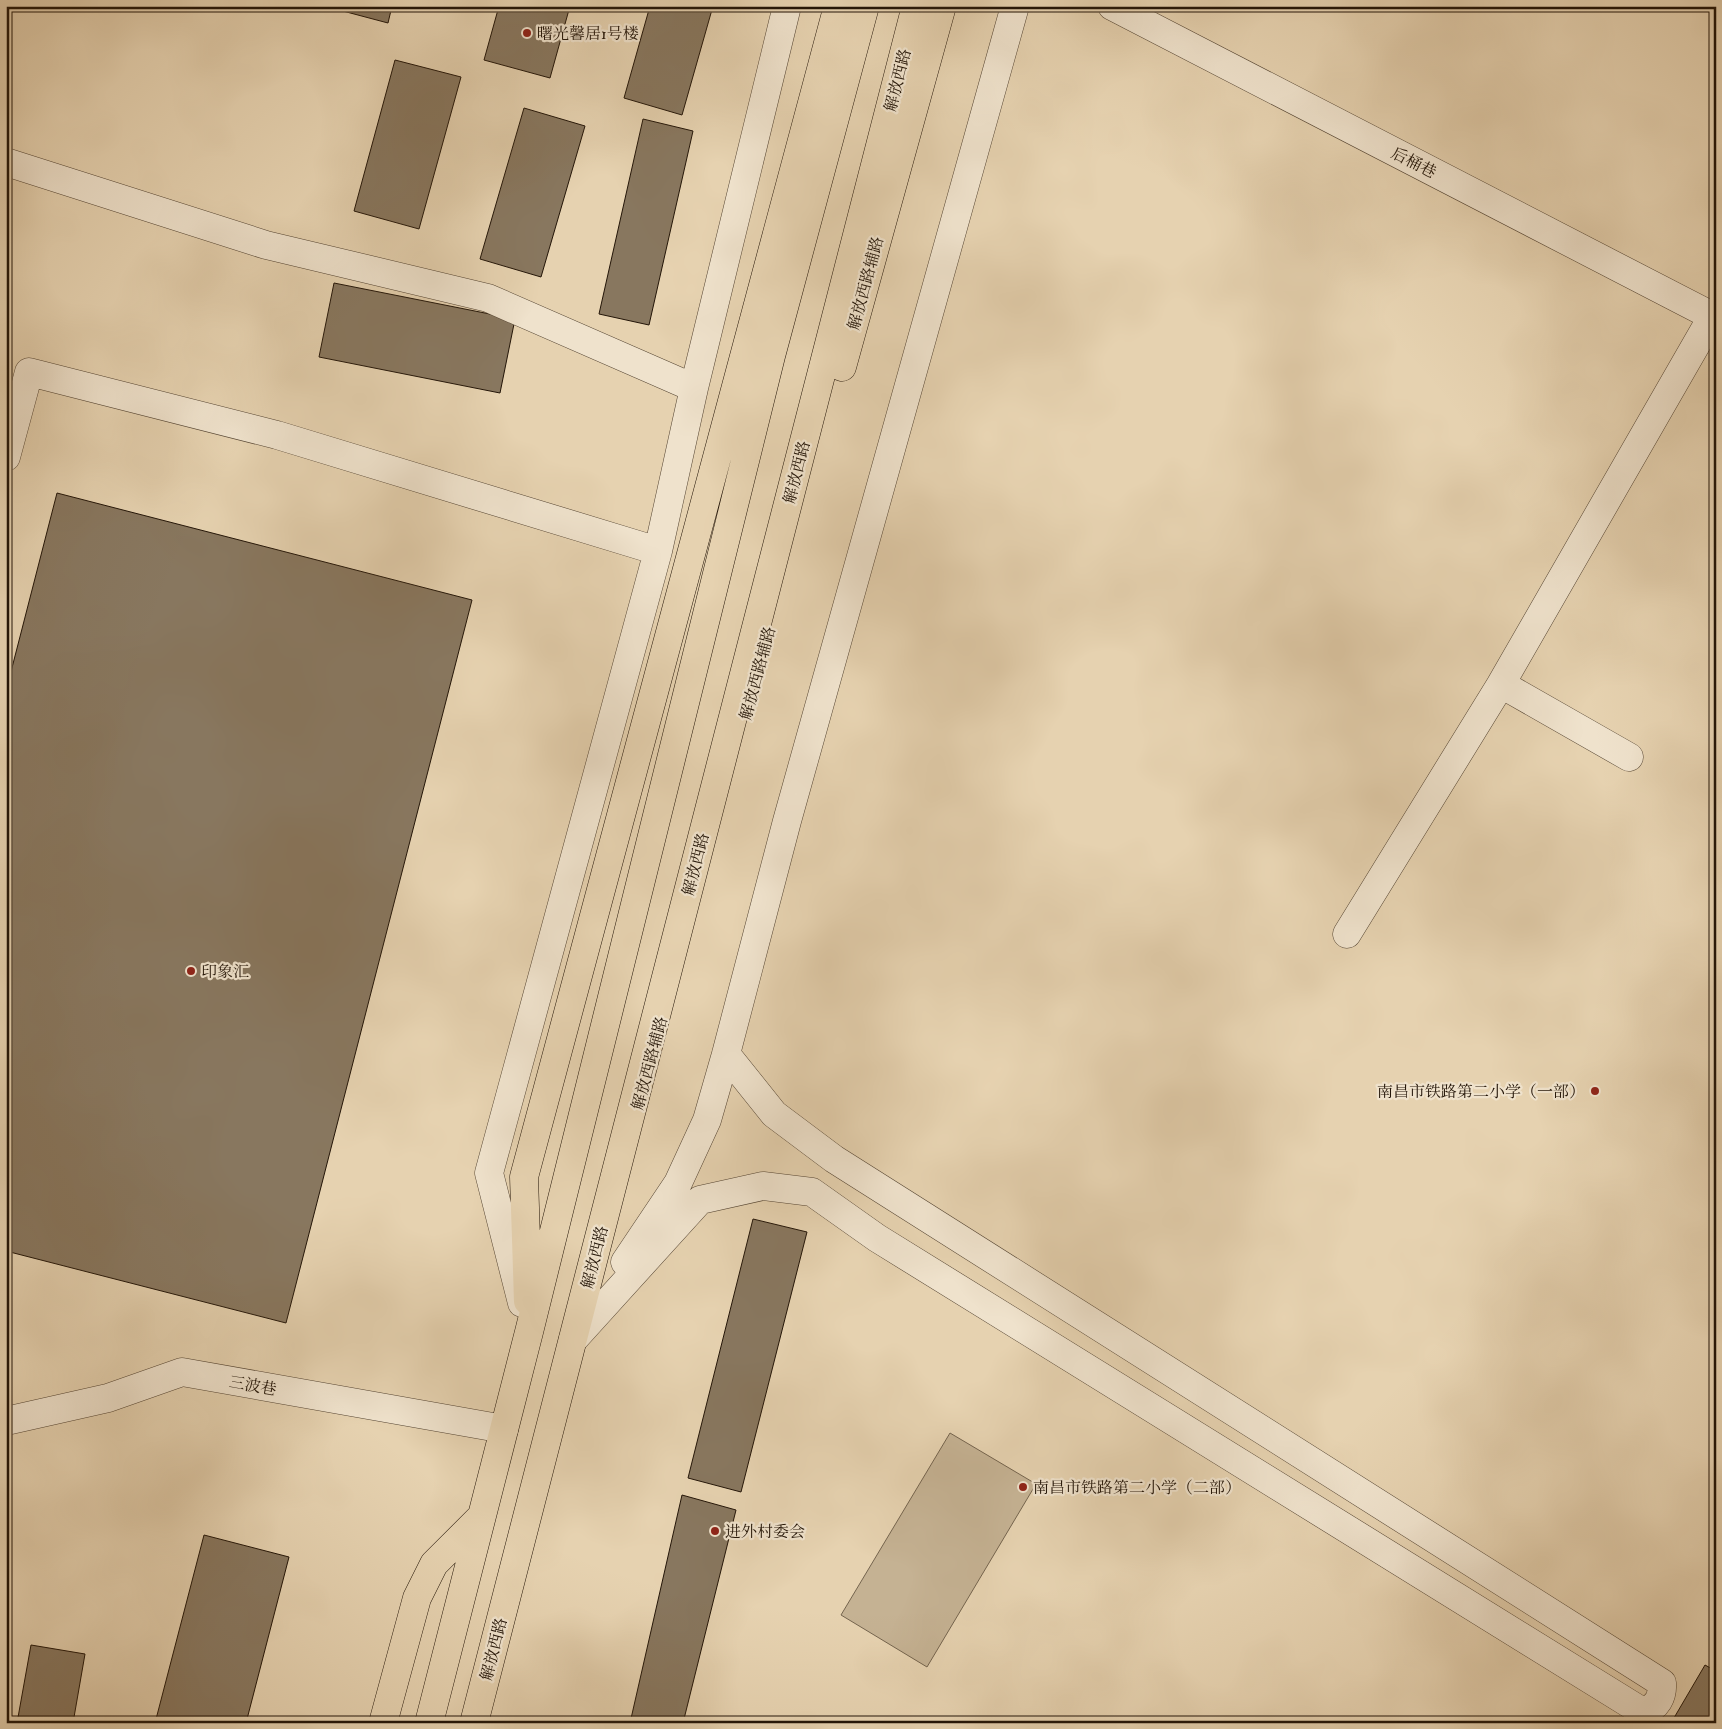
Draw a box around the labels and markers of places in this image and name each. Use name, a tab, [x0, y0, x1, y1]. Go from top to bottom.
place label: 曙光馨居1号楼	[537, 24, 639, 44]
marker: 曙光馨居1号楼	[521, 27, 533, 39]
place label: 印象汇	[201, 962, 249, 982]
marker: 印象汇	[185, 965, 197, 977]
place label: 南昌市铁路第二小学（一部）	[1377, 1082, 1585, 1102]
marker: 南昌市铁路第二小学（一部）	[1589, 1085, 1601, 1097]
place label: 南昌市铁路第二小学（二部）	[1033, 1478, 1241, 1498]
marker: 南昌市铁路第二小学（二部）	[1017, 1481, 1029, 1493]
place label: 进外村委会	[725, 1522, 805, 1542]
marker: 进外村委会	[709, 1525, 721, 1537]

